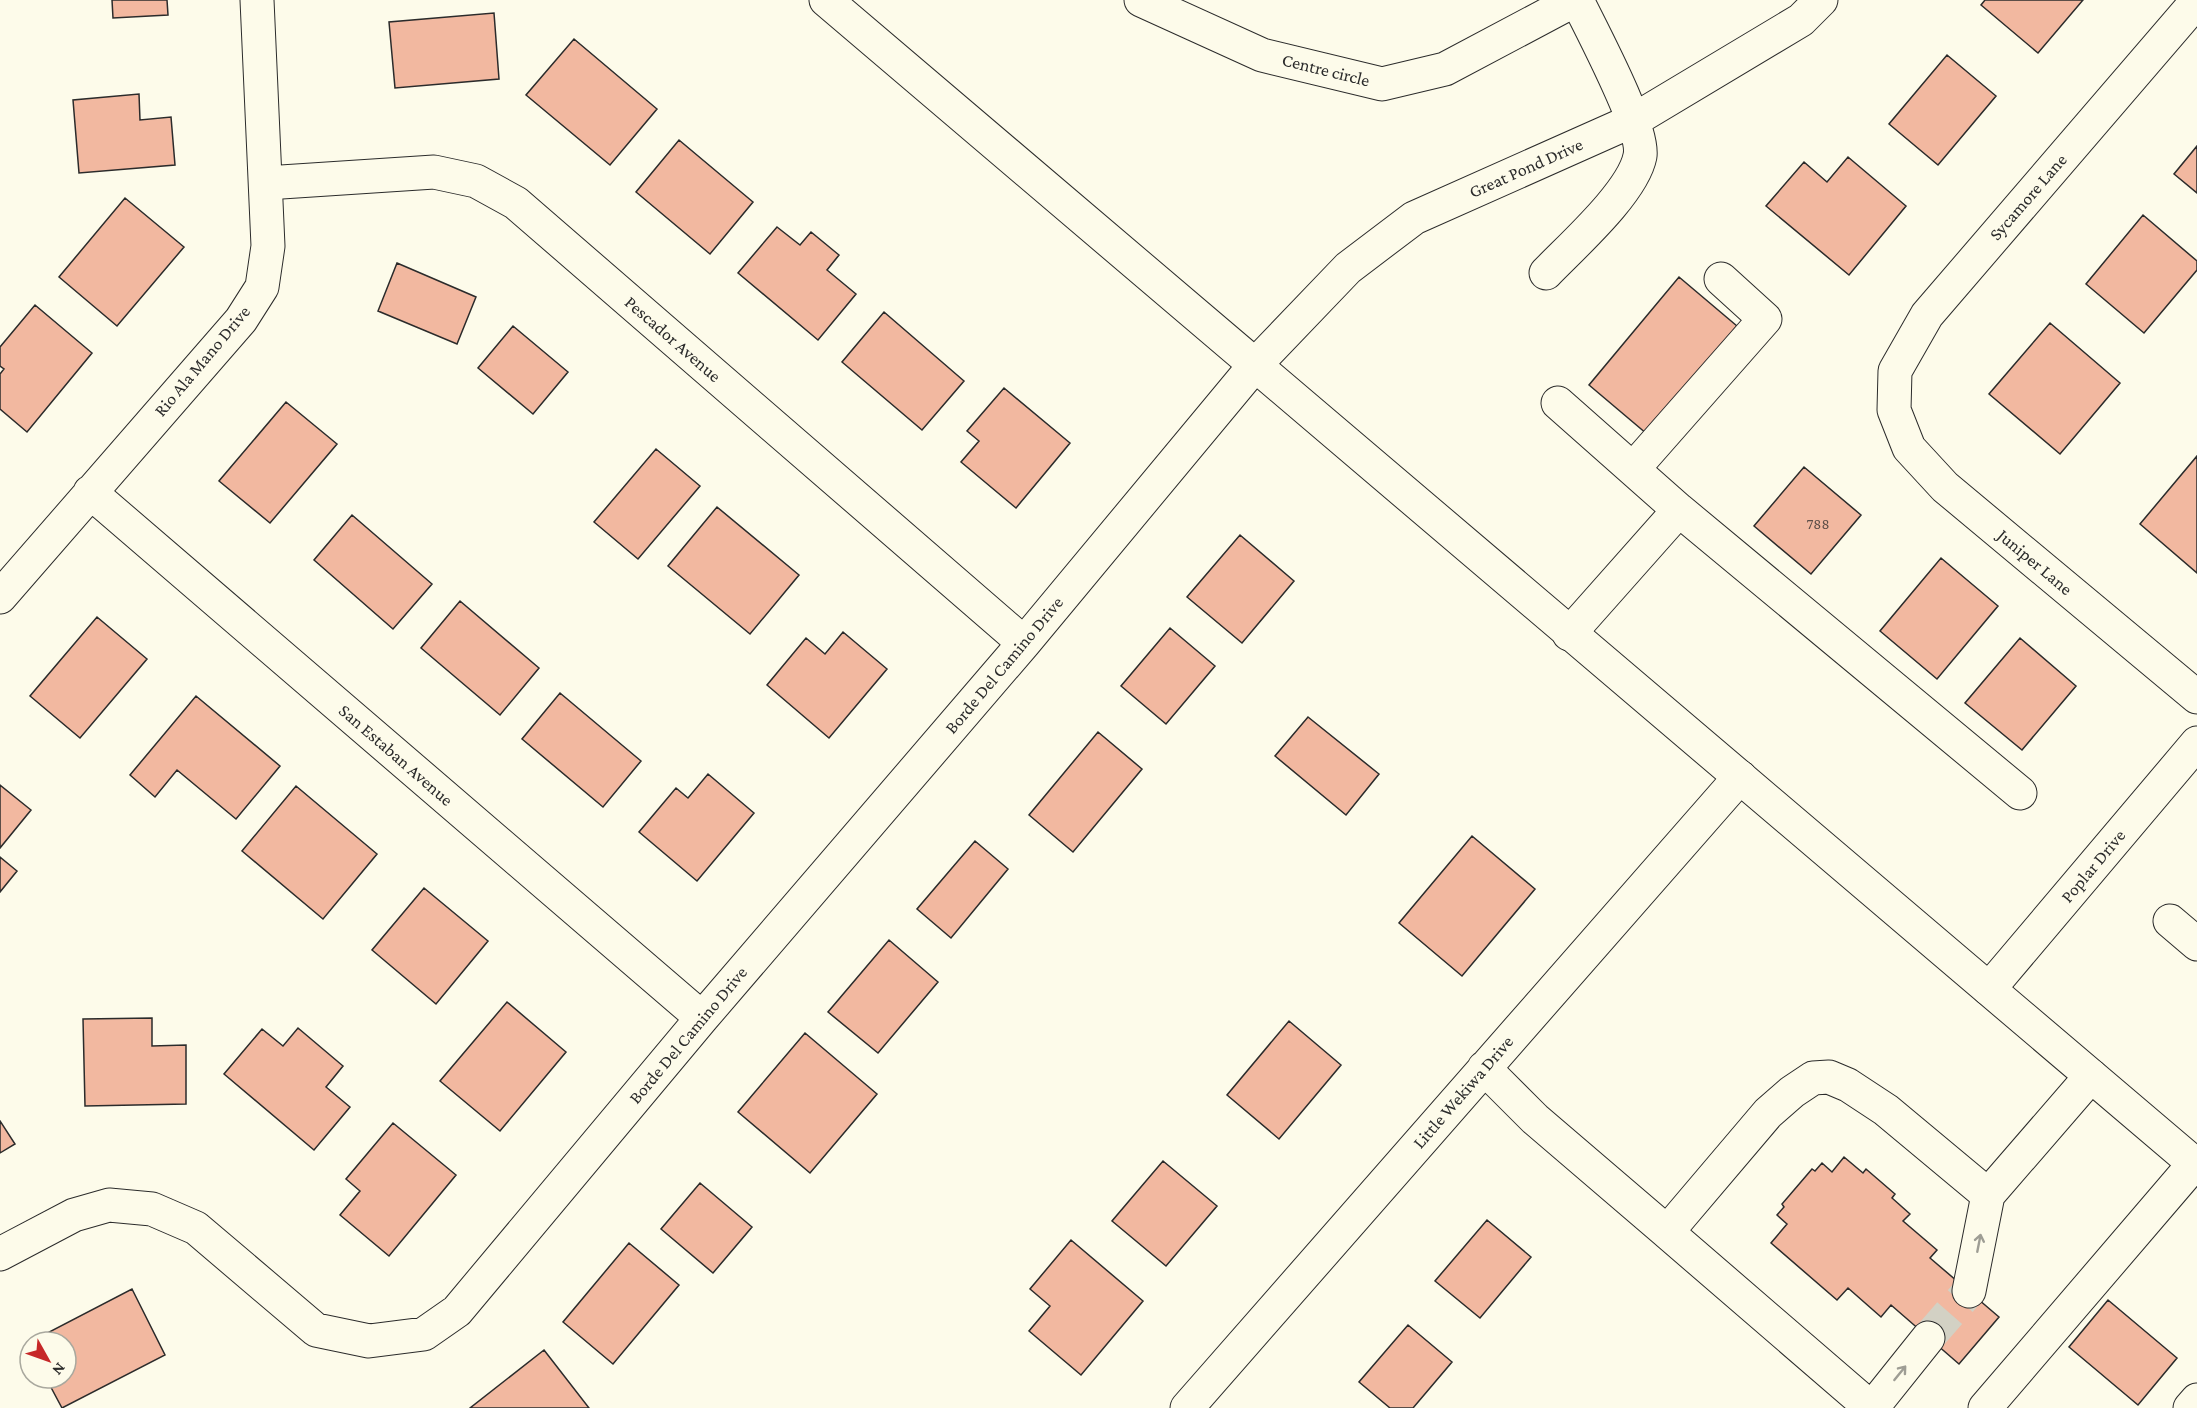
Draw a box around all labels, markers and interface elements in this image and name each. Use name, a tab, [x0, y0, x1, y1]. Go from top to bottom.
street label: Centre circle	[1280, 49, 1372, 91]
street label: Great Pond Drive	[1466, 134, 1586, 202]
street label: Sycamore Lane	[1985, 150, 2071, 244]
street label: Pescador Avenue	[621, 292, 725, 386]
street label: Rio Ala Mano Drive	[150, 302, 254, 420]
house number: 788	[1807, 516, 1829, 532]
street label: Juniper Lane	[1992, 524, 2076, 599]
street label: Borde Del Camino Drive	[941, 592, 1067, 738]
street label: San Estaban Avenue	[335, 700, 457, 810]
street label: Poplar Drive	[2057, 825, 2129, 907]
street label: Borde Del Camino Drive	[625, 962, 751, 1108]
street label: Little Wekiwa Drive	[1409, 1032, 1517, 1152]
one-way arrow	[1974, 1234, 1985, 1253]
north arrow	[18, 1330, 78, 1390]
text: N	[49, 1360, 69, 1379]
one-way arrow	[1893, 1366, 1907, 1381]

